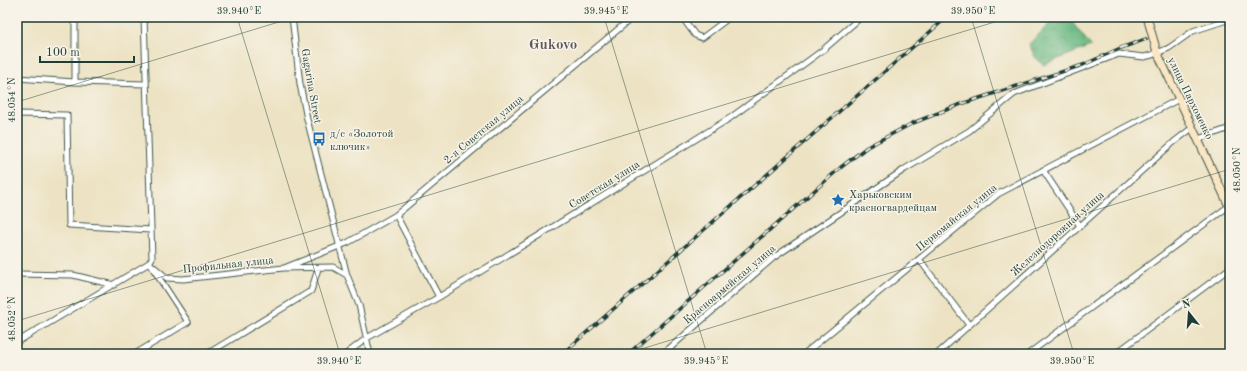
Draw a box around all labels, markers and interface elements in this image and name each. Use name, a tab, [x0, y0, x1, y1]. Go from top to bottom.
text: 39.940°E	[217, 6, 261, 16]
text: 39.945°E	[584, 6, 628, 16]
text: 39.950°E	[951, 6, 995, 16]
scale bar	[40, 38, 134, 64]
district label: Gukovo	[529, 38, 577, 53]
text: 100 m	[46, 47, 80, 59]
street label: Gagarina Street	[299, 48, 323, 125]
street label: улица Пархоменко	[1165, 56, 1214, 142]
text: 48.054°N	[7, 77, 17, 123]
street label: 2-я Советская улица	[442, 93, 526, 167]
place label: д/с «Золотой ключик»	[330, 129, 393, 153]
bus stop icon: д/с «Золотой ключик»	[311, 131, 327, 147]
text: 48.050°N	[1232, 147, 1242, 193]
street label: Советская улица	[568, 159, 643, 211]
street label: Первомайская улица	[914, 182, 1000, 254]
street label: Железнодорожная улица	[1009, 189, 1107, 279]
place label: Харьковским красногвардейцам	[849, 190, 937, 214]
place icon: Харьковским красногвардейцам	[830, 192, 846, 208]
street label: Красноармейская улица	[682, 243, 779, 327]
street label: Профильная улица	[182, 255, 275, 276]
north arrow	[1169, 293, 1209, 333]
text: 48.052°N	[7, 296, 17, 342]
text: N	[1181, 298, 1193, 311]
text: 39.940°E	[317, 356, 361, 366]
text: 39.945°E	[684, 356, 728, 366]
text: 39.950°E	[1050, 356, 1094, 366]

